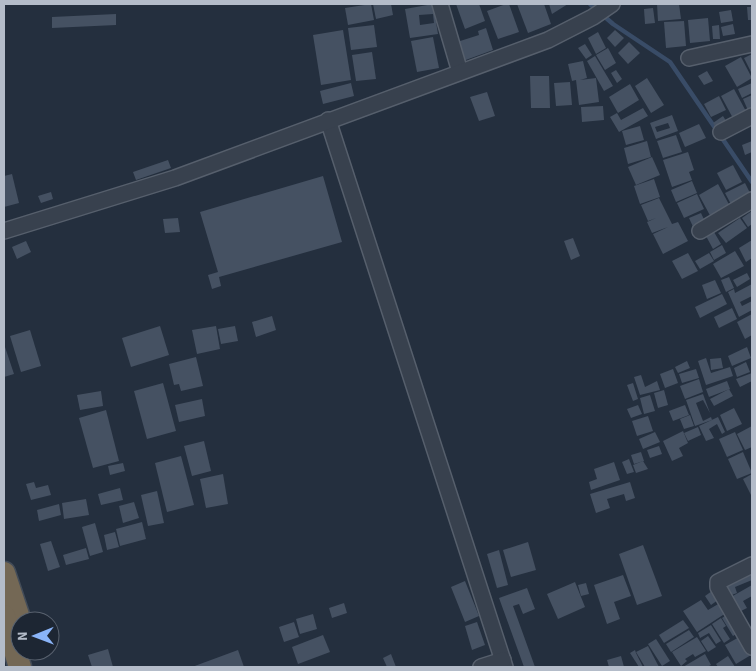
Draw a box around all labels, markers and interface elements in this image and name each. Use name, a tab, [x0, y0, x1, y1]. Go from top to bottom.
north arrow	[10, 611, 60, 661]
text: N	[13, 631, 33, 641]

